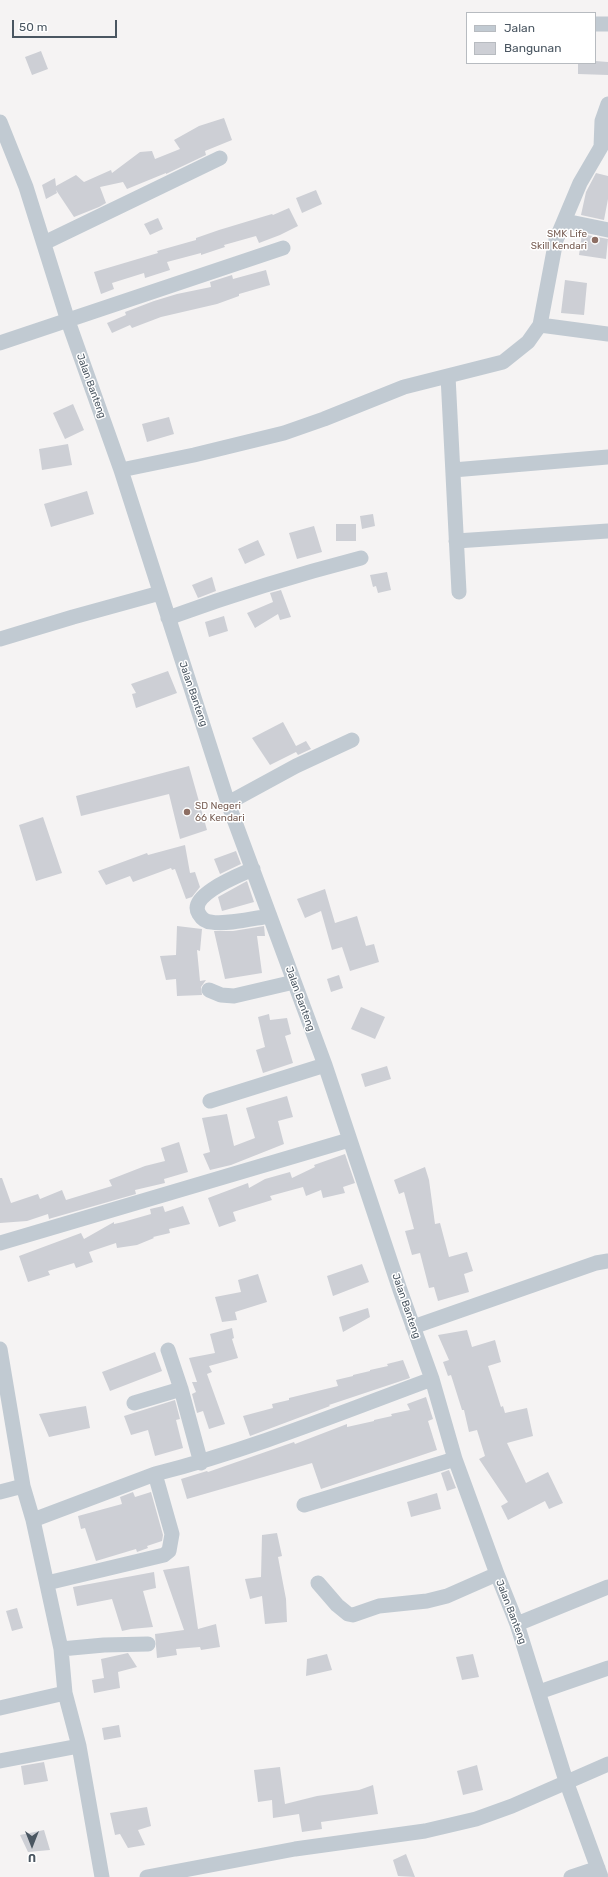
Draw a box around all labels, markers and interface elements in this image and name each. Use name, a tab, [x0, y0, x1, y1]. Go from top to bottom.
scale bar	[14, 12, 119, 38]
legend	[466, 12, 596, 64]
text: 50 m	[19, 20, 47, 34]
text: Jalan	[504, 21, 535, 35]
text: Bangunan	[504, 41, 561, 55]
place label: SMK Life Skill Kendari	[531, 228, 587, 252]
marker: SMK Life Skill Kendari	[590, 235, 600, 245]
street label: Jalan Banteng	[74, 352, 108, 420]
street label: Jalan Banteng	[176, 660, 210, 728]
place label: SD Negeri 66 Kendari	[195, 800, 245, 824]
marker: SD Negeri 66 Kendari	[182, 807, 192, 817]
street label: Jalan Banteng	[283, 965, 317, 1033]
street label: Jalan Banteng	[389, 1272, 423, 1340]
street label: Jalan Banteng	[493, 1578, 529, 1646]
north arrow	[12, 1825, 52, 1865]
text: U	[28, 1851, 36, 1864]

